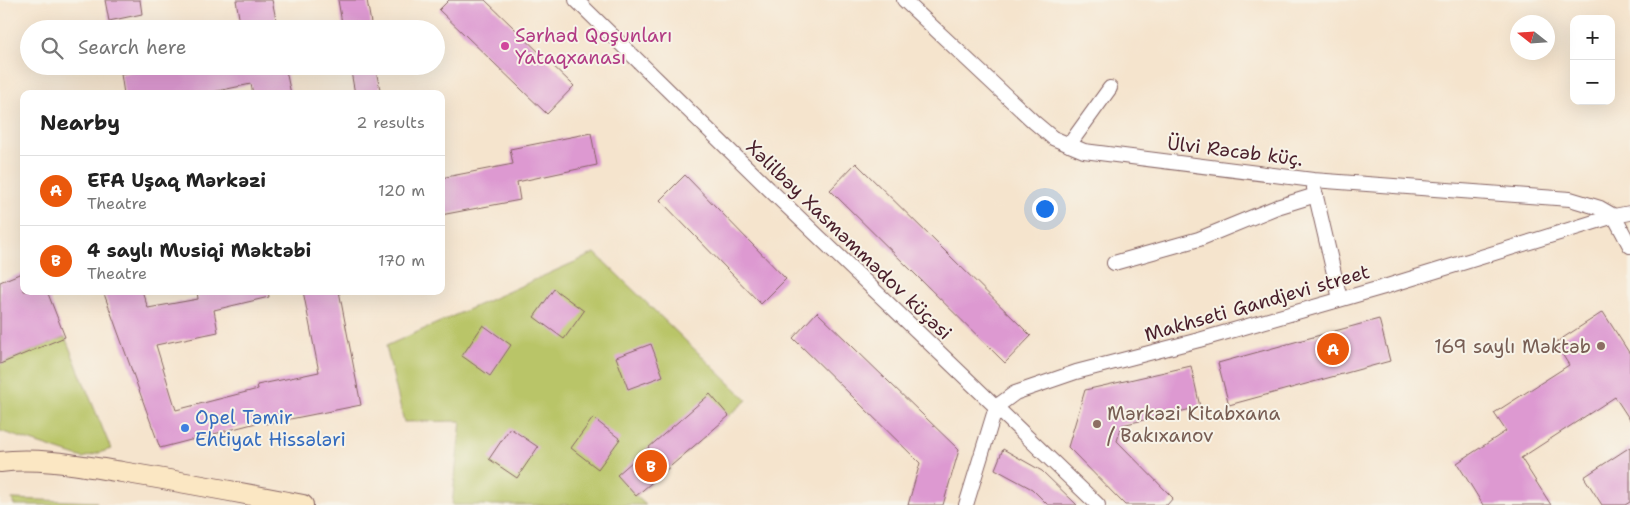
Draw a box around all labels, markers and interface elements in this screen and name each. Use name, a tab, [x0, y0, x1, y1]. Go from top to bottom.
north arrow	[1510, 15, 1555, 60]
map controls	[1570, 15, 1615, 105]
button: +	[1570, 15, 1615, 60]
search box	[20, 20, 445, 75]
place label: Sərhəd Qoşunları Yataqxanası	[515, 23, 672, 70]
icon: search	[38, 34, 66, 62]
text: Search here	[78, 35, 187, 60]
marker: Sərhəd Qoşunları Yataqxanası	[499, 40, 511, 52]
button: −	[1570, 60, 1615, 105]
text: Nearby	[40, 109, 120, 137]
text: 2 results	[356, 112, 425, 133]
street label: Ülvi Rəcəb küç.	[1166, 130, 1304, 172]
street label: Xəlilbəy Xasməmmədov küçəsi	[741, 135, 957, 345]
text: EFA Uşaq Mərkəzi	[87, 168, 266, 193]
text: A	[50, 180, 62, 201]
text: 120 m	[378, 180, 425, 201]
text: Theatre	[87, 193, 147, 214]
your location	[1032, 196, 1058, 222]
text: 4 saylı Musiqi Məktəbi	[87, 238, 311, 263]
text: B	[51, 250, 61, 271]
text: 170 m	[378, 250, 425, 271]
street label: Makhseti Gandjevi street	[1141, 259, 1373, 347]
text: Theatre	[87, 263, 147, 284]
pin: A	[1317, 330, 1349, 368]
place label: 169 saylı Məktəb	[1434, 334, 1591, 359]
marker: 169 saylı Məktəb	[1595, 340, 1607, 352]
place label: Mərkəzi Kitabxana / Bakıxanov	[1107, 401, 1280, 448]
place label: Opel Təmir Ehtiyat Hissələri	[195, 405, 346, 452]
marker: Mərkəzi Kitabxana / Bakıxanov	[1091, 418, 1103, 430]
marker: Opel Təmir Ehtiyat Hissələri	[179, 422, 191, 434]
pin: B	[635, 447, 667, 485]

